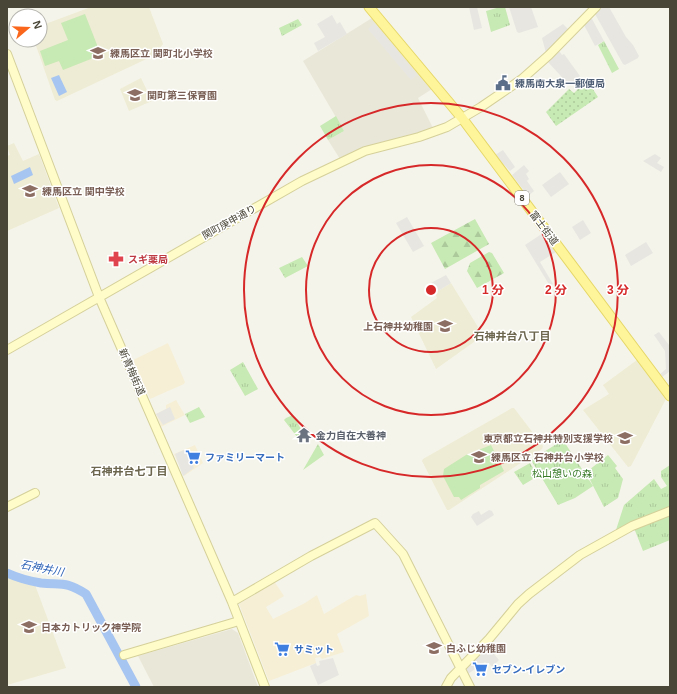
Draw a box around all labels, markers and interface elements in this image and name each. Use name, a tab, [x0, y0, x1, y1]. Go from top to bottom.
north arrow	[8, 8, 48, 48]
text: N	[30, 19, 44, 31]
school or university icon: 練馬区立 関町北小学校	[89, 44, 107, 62]
place label: 練馬区立 関町北小学校	[110, 48, 213, 59]
public building icon: 練馬南大泉一郵便局	[494, 74, 512, 92]
place label: 練馬南大泉一郵便局	[515, 78, 605, 89]
school or university icon: 関町第三保育園	[126, 86, 144, 104]
place label: 関町第三保育園	[147, 90, 217, 101]
school or university icon: 練馬区立 関中学校	[21, 182, 39, 200]
place label: 練馬区立 関中学校	[42, 186, 125, 197]
road number: 8	[515, 191, 529, 205]
street label: 関町庚申通り	[200, 203, 258, 241]
street label: 富士街道	[528, 209, 560, 247]
pharmacy icon: スギ薬局	[107, 250, 125, 268]
place label: スギ薬局	[128, 254, 168, 265]
centre of rings	[424, 283, 438, 297]
text: 1 分	[482, 283, 504, 297]
text: 2 分	[545, 283, 567, 297]
text: 3 分	[607, 283, 629, 297]
school or university icon: 上石神井幼稚園	[436, 317, 454, 335]
place label: 上石神井幼稚園	[363, 321, 433, 332]
district label: 石神井台八丁目	[474, 330, 551, 342]
street label: 新青梅街道	[117, 347, 147, 397]
temple icon: 金力自在大善神	[295, 426, 313, 444]
school or university icon: 東京都立石神井特別支援学校	[616, 429, 634, 447]
place label: 金力自在大善神	[316, 430, 386, 441]
place label: 東京都立石神井特別支援学校	[483, 433, 613, 444]
supermarket icon: ファミリーマート	[184, 448, 202, 466]
school or university icon: 練馬区立 石神井台小学校	[470, 448, 488, 466]
place label: ファミリーマート	[205, 452, 285, 463]
place label: 練馬区立 石神井台小学校	[491, 452, 604, 463]
district label: 石神井台七丁目	[91, 465, 168, 477]
park label: 松山憩いの森	[532, 468, 592, 479]
water label: 石神井川	[19, 558, 66, 578]
school or university icon: 日本カトリック神学院	[20, 618, 38, 636]
place label: 日本カトリック神学院	[41, 622, 141, 633]
school or university icon: 白ふじ幼稚園	[425, 639, 443, 657]
supermarket icon: サミット	[273, 640, 291, 658]
place label: 白ふじ幼稚園	[446, 643, 506, 654]
place label: サミット	[294, 644, 334, 655]
supermarket icon: セブン-イレブン	[471, 660, 489, 678]
place label: セブン-イレブン	[492, 664, 565, 675]

